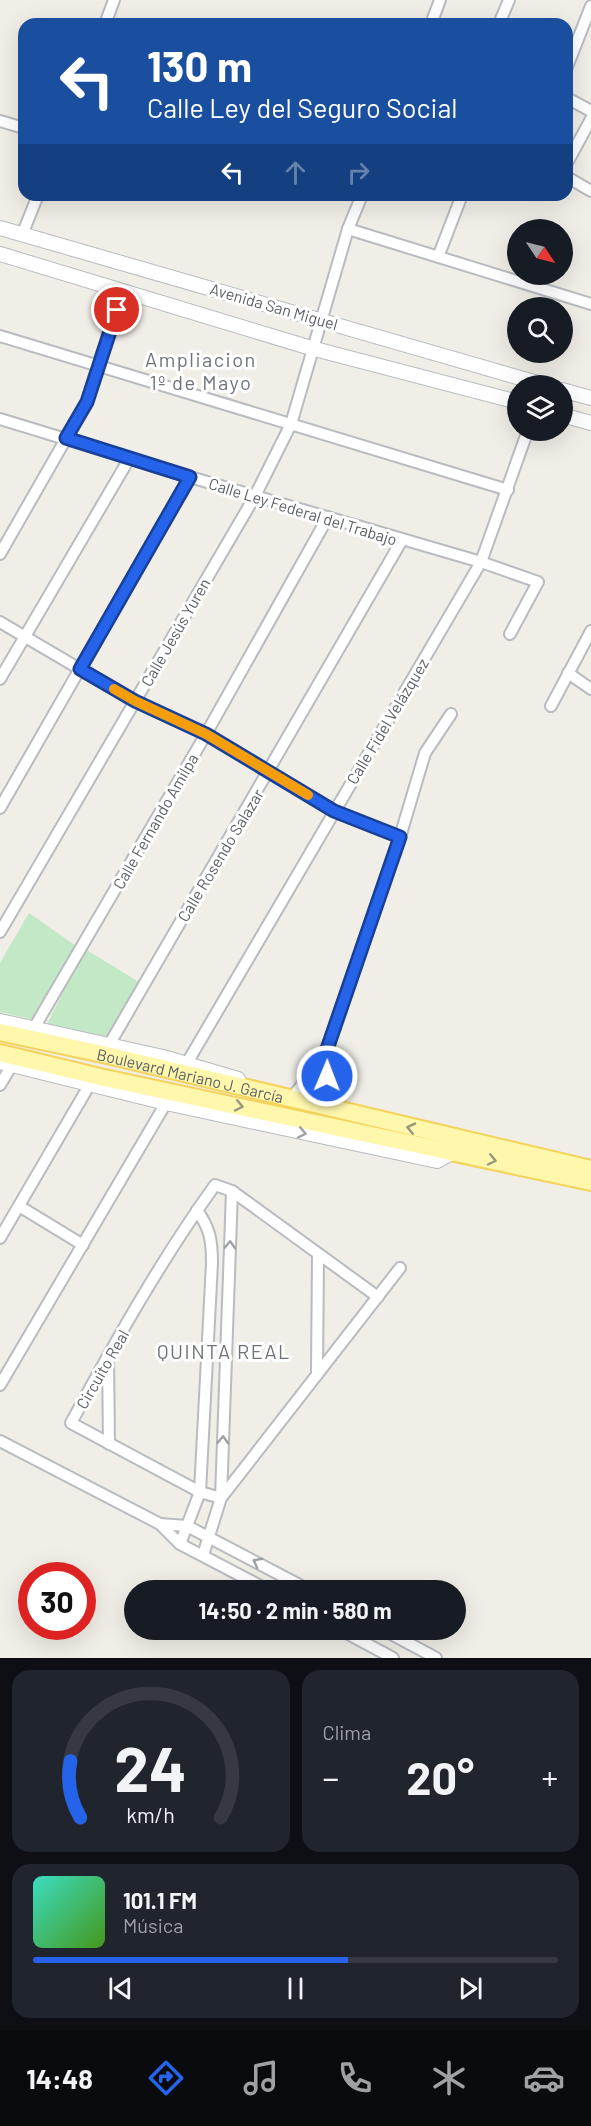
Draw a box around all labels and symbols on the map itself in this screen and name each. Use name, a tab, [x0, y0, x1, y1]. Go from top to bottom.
north arrow	[507, 219, 573, 285]
street label: Avenida San Miguel	[208, 279, 340, 333]
pin	[91, 284, 142, 335]
district label: Ampliacion 1º de Mayo	[145, 347, 257, 394]
street label: Calle Ley Federal del Trabajo	[207, 473, 399, 549]
street label: Calle Jesús Yuren	[136, 575, 214, 689]
street label: Calle Fidel Velázquez	[342, 655, 432, 787]
street label: Calle Fernando Amilpa	[108, 750, 202, 892]
street label: Calle Rosendo Salazar	[173, 785, 267, 925]
street label: Boulevard Mariano J. García	[95, 1044, 285, 1106]
position arrow	[295, 1044, 359, 1108]
one-way arrow	[234, 1099, 244, 1112]
one-way arrow	[406, 1122, 416, 1135]
one-way arrow	[297, 1126, 307, 1139]
one-way arrow	[487, 1153, 497, 1166]
one-way arrow	[224, 1240, 237, 1249]
street label: Circuito Real	[72, 1326, 132, 1412]
district label: QUINTA REAL	[157, 1339, 291, 1363]
one-way arrow	[217, 1435, 230, 1444]
one-way arrow	[253, 1558, 264, 1569]
speed limit sign: 30	[18, 1562, 96, 1640]

